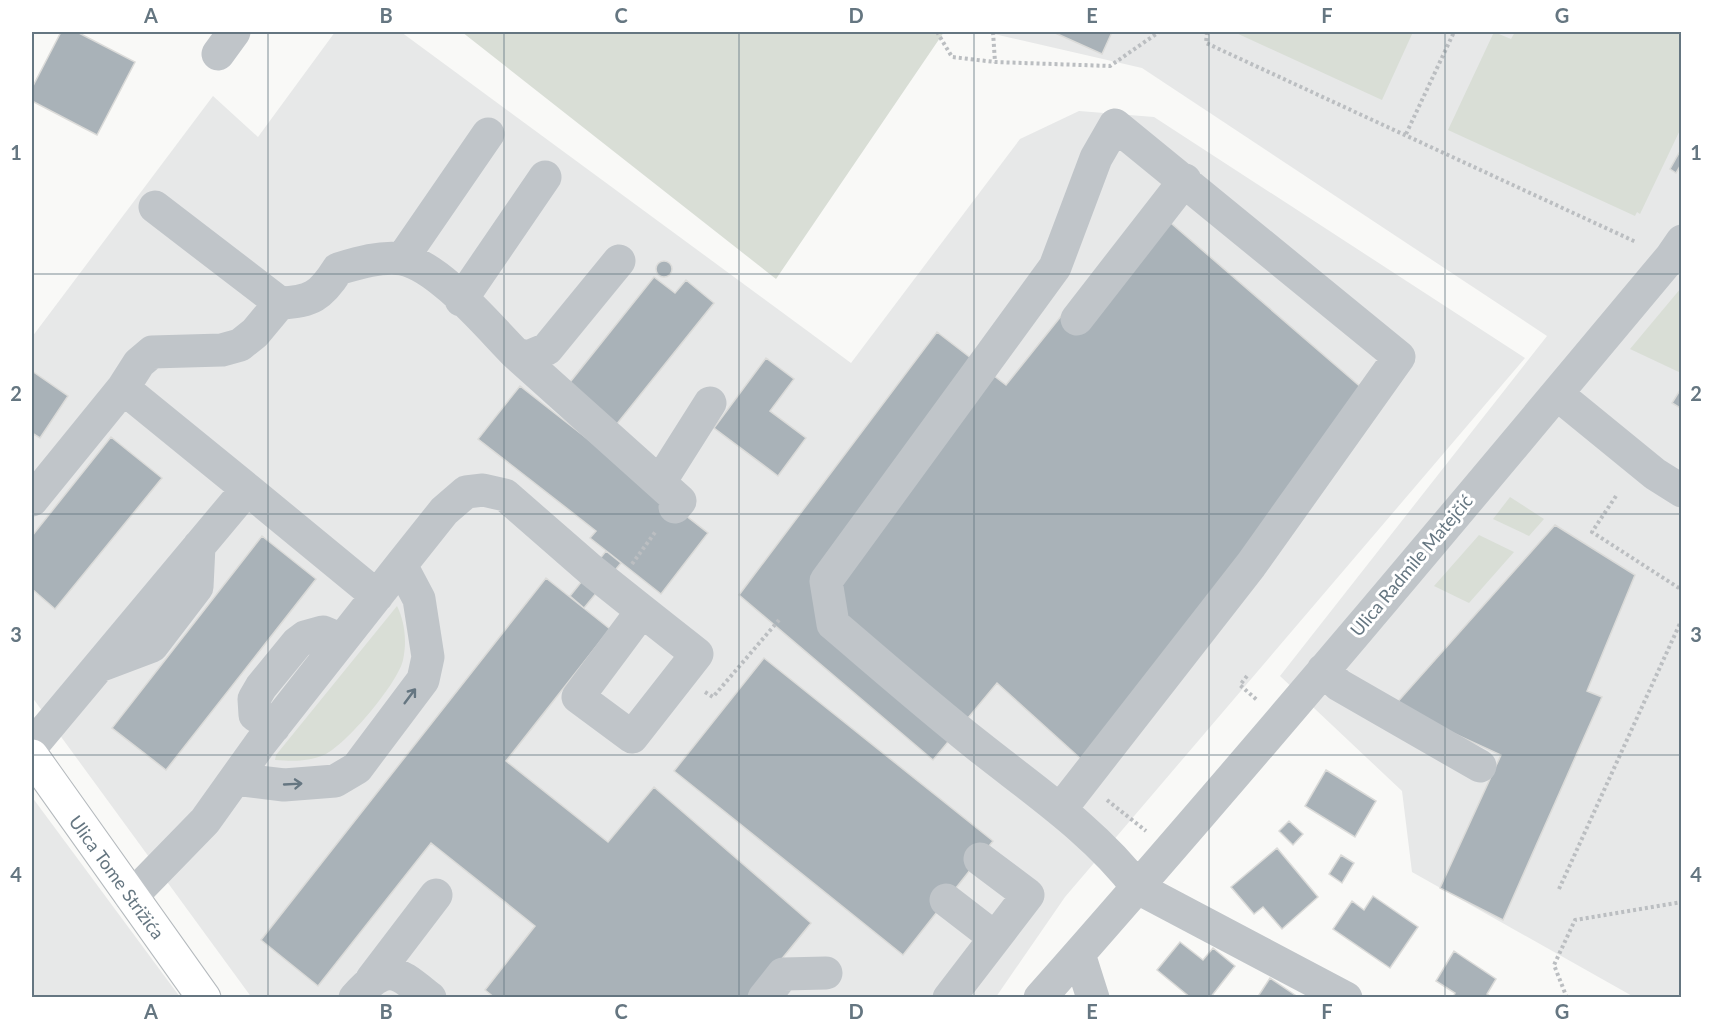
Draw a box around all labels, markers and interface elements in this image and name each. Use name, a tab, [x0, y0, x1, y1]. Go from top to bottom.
text: A	[143, 3, 158, 27]
text: B	[379, 3, 393, 27]
text: C	[614, 3, 628, 27]
text: D	[848, 3, 864, 27]
text: E	[1086, 3, 1098, 27]
text: F	[1321, 3, 1333, 27]
text: G	[1555, 3, 1569, 27]
text: 1	[10, 140, 22, 164]
text: 1	[1690, 140, 1702, 164]
text: 2	[10, 381, 22, 405]
text: 2	[1690, 381, 1702, 405]
street label: Ulica Radmile Matejčić	[1345, 489, 1477, 640]
text: 3	[10, 622, 22, 646]
text: 3	[1690, 622, 1702, 646]
one-way arrow	[404, 689, 417, 705]
one-way arrow	[283, 779, 302, 790]
street label: Ulica Tome Strižića	[65, 811, 169, 943]
text: 4	[10, 862, 22, 886]
text: 4	[1690, 862, 1702, 886]
text: A	[143, 999, 158, 1023]
text: B	[379, 999, 393, 1023]
text: C	[614, 999, 628, 1023]
text: D	[848, 999, 864, 1023]
text: E	[1086, 999, 1098, 1023]
text: F	[1321, 999, 1333, 1023]
text: G	[1555, 999, 1569, 1023]

